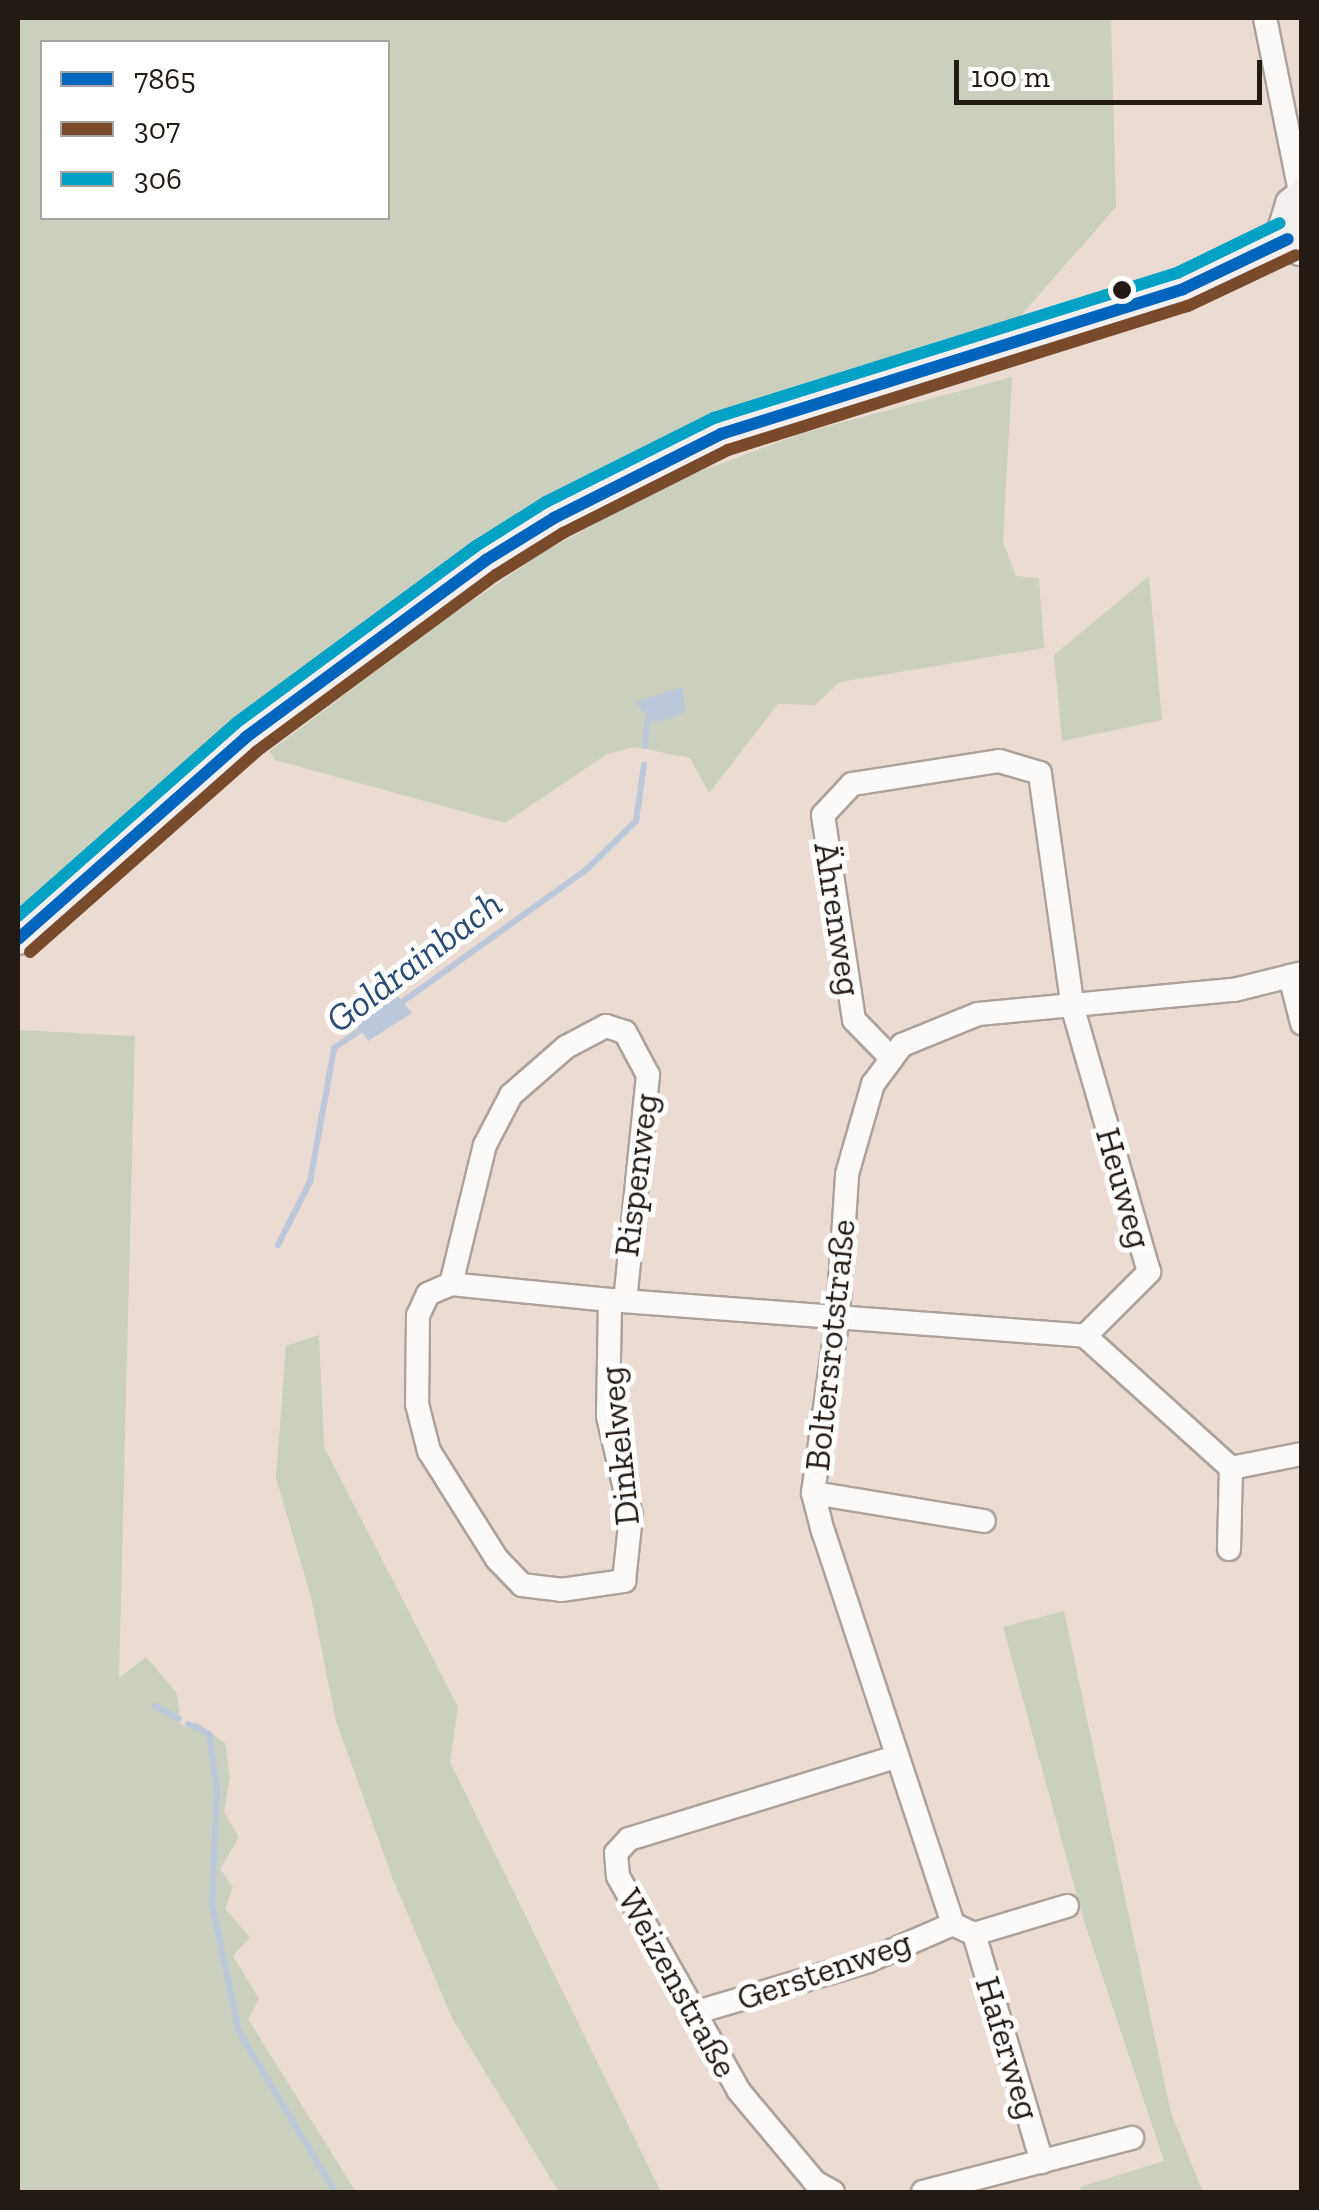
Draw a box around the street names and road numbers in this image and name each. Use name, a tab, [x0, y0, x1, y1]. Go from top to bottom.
street label: Ährenweg	[805, 839, 871, 999]
street label: Rispenweg	[605, 1091, 667, 1259]
street label: Heuweg	[1087, 1123, 1161, 1253]
street label: Boltersrotstraße	[796, 1217, 864, 1473]
street label: Dinkelweg	[590, 1364, 648, 1528]
street label: Weizenstraße	[609, 1881, 747, 2085]
street label: Gerstenweg	[731, 1921, 917, 2019]
street label: Haferweg	[966, 1972, 1050, 2124]

